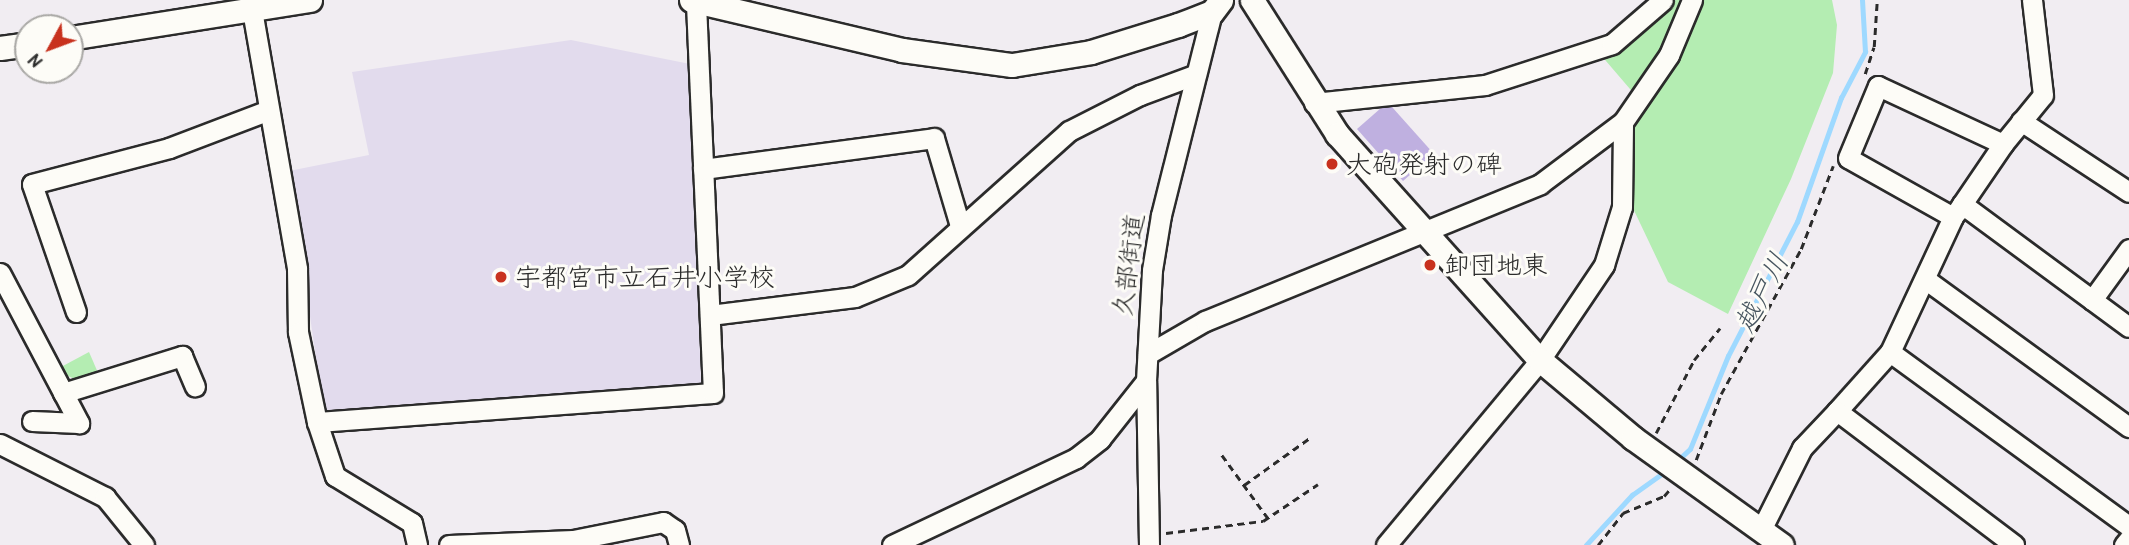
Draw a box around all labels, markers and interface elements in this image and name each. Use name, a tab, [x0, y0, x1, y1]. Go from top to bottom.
north arrow	[14, 14, 84, 84]
text: N	[22, 49, 48, 74]
place label: 大砲発射の碑	[1346, 148, 1502, 180]
marker: 大砲発射の碑	[1324, 156, 1340, 172]
street label: 久部街道	[1106, 211, 1150, 319]
water label: 越戸川	[1727, 247, 1795, 337]
place label: 卸団地東	[1444, 249, 1548, 281]
marker: 卸団地東	[1422, 257, 1438, 273]
place label: 宇都宮市立石井小学校	[515, 261, 775, 293]
marker: 宇都宮市立石井小学校	[493, 269, 509, 285]

